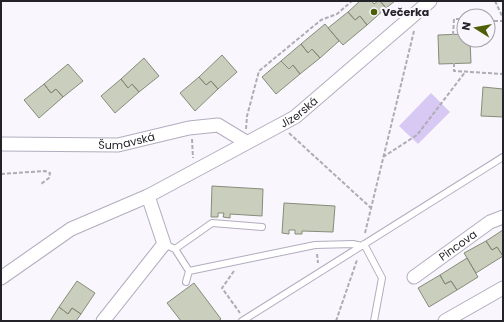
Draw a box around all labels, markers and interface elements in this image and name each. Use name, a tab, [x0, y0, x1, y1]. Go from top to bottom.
place label: Večerka	[382, 4, 429, 20]
marker: Večerka	[369, 7, 379, 17]
north arrow	[456, 8, 496, 48]
text: N	[458, 21, 475, 32]
street label: Jizerská	[277, 93, 321, 132]
street label: Šumavská	[98, 128, 156, 153]
street label: Pincova	[435, 226, 480, 265]

